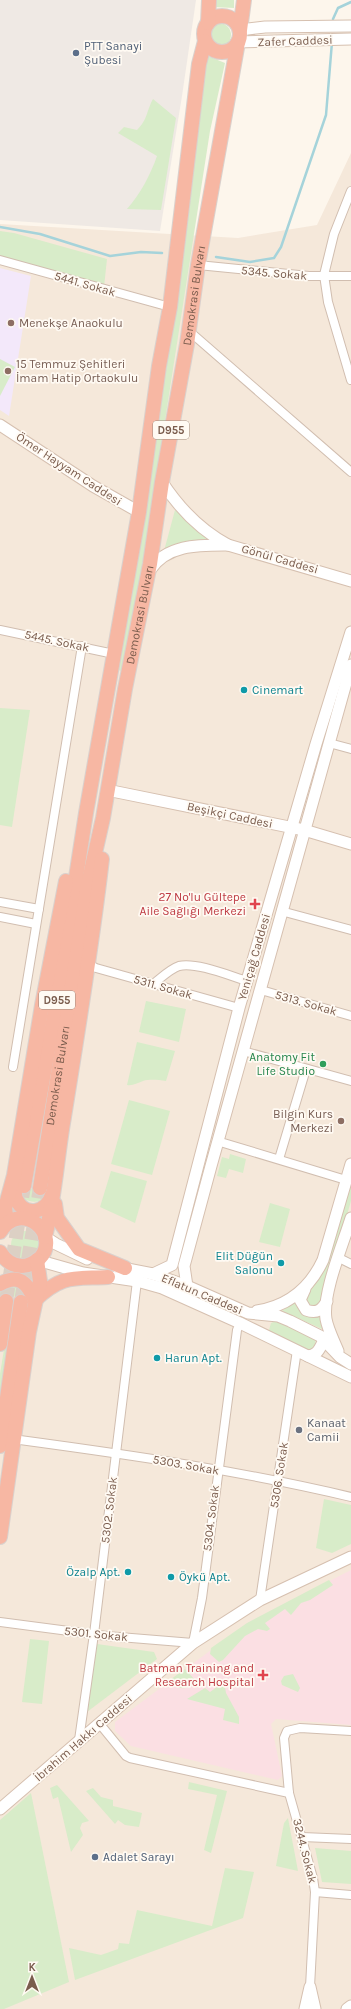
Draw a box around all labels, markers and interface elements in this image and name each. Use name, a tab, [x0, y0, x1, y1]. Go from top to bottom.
street label: Zafer Caddesi	[257, 33, 333, 49]
place label: PTT Sanayi Şubesi	[84, 39, 142, 67]
marker: PTT Sanayi Şubesi	[71, 48, 81, 58]
street label: Demokrasi Bulvarı	[180, 244, 208, 346]
street label: 5345. Sokak	[240, 263, 308, 283]
street label: 5441. Sokak	[53, 269, 117, 299]
place label: Menekşe Anaokulu	[19, 316, 123, 330]
marker: Menekşe Anaokulu	[6, 318, 16, 328]
place label: 15 Temmuz Şehitleri İmam Hatip Ortaokulu	[16, 357, 138, 385]
marker: 15 Temmuz Şehitleri İmam Hatip Ortaokulu	[3, 366, 13, 376]
road number: D955	[153, 421, 189, 439]
street label: Ömer Hayyam Caddesi	[14, 430, 124, 508]
street label: Gönül Caddesi	[240, 541, 320, 577]
street label: Demokrasi Bulvarı	[123, 564, 157, 666]
street label: 5445. Sokak	[23, 627, 91, 655]
place label: Cinemart	[252, 683, 304, 697]
marker: Cinemart	[239, 685, 249, 695]
street label: Beşikçi Caddesi	[186, 799, 274, 831]
place label: 27 No'lu Gültepe Aile Sağlığı Merkezi	[140, 890, 246, 918]
marker: 27 No'lu Gültepe Aile Sağlığı Merkezi	[249, 898, 261, 910]
street label: Yeniçağ Caddesi	[235, 912, 273, 1002]
street label: 5311. Sokak	[132, 972, 194, 1002]
street label: 5313. Sokak	[273, 987, 339, 1019]
road number: D955	[39, 991, 75, 1009]
street label: Demokrasi Bulvarı	[43, 1024, 73, 1126]
place label: Anatomy Fit Life Studio	[249, 1050, 315, 1078]
marker: Anatomy Fit Life Studio	[318, 1059, 328, 1069]
place label: Bilgin Kurs Merkezi	[273, 1107, 333, 1135]
marker: Bilgin Kurs Merkezi	[336, 1116, 346, 1126]
place label: Elit Düğün Salonu	[215, 1249, 273, 1277]
marker: Elit Düğün Salonu	[276, 1258, 286, 1268]
street label: Eflatun Caddesi	[159, 1271, 245, 1317]
place label: Harun Apt.	[165, 1351, 222, 1365]
marker: Harun Apt.	[152, 1353, 162, 1363]
place label: Kanaat Camii	[307, 1416, 346, 1444]
marker: Kanaat Camii	[294, 1425, 304, 1435]
street label: 5306. Sokak	[267, 1441, 291, 1509]
street label: 5303. Sokak	[152, 1452, 220, 1478]
street label: 5302. Sokak	[98, 1476, 120, 1544]
street label: 5304. Sokak	[200, 1484, 222, 1552]
place label: Özalp Apt.	[66, 1565, 120, 1579]
marker: Özalp Apt.	[123, 1567, 133, 1577]
place label: Öykü Apt.	[179, 1570, 230, 1584]
marker: Öykü Apt.	[166, 1572, 176, 1582]
street label: 5301. Sokak	[63, 1624, 129, 1644]
place label: Batman Training and Research Hospital	[139, 1661, 254, 1689]
marker: Batman Training and Research Hospital	[257, 1669, 269, 1681]
street label: İbrahim Hakkı Caddesi	[31, 1692, 135, 1784]
street label: 3244. Sokak	[290, 1817, 320, 1885]
place label: Adalet Sarayı	[103, 1850, 174, 1864]
marker: Adalet Sarayı	[90, 1852, 100, 1862]
north arrow	[12, 1957, 52, 1997]
text: K	[28, 1961, 36, 1974]

